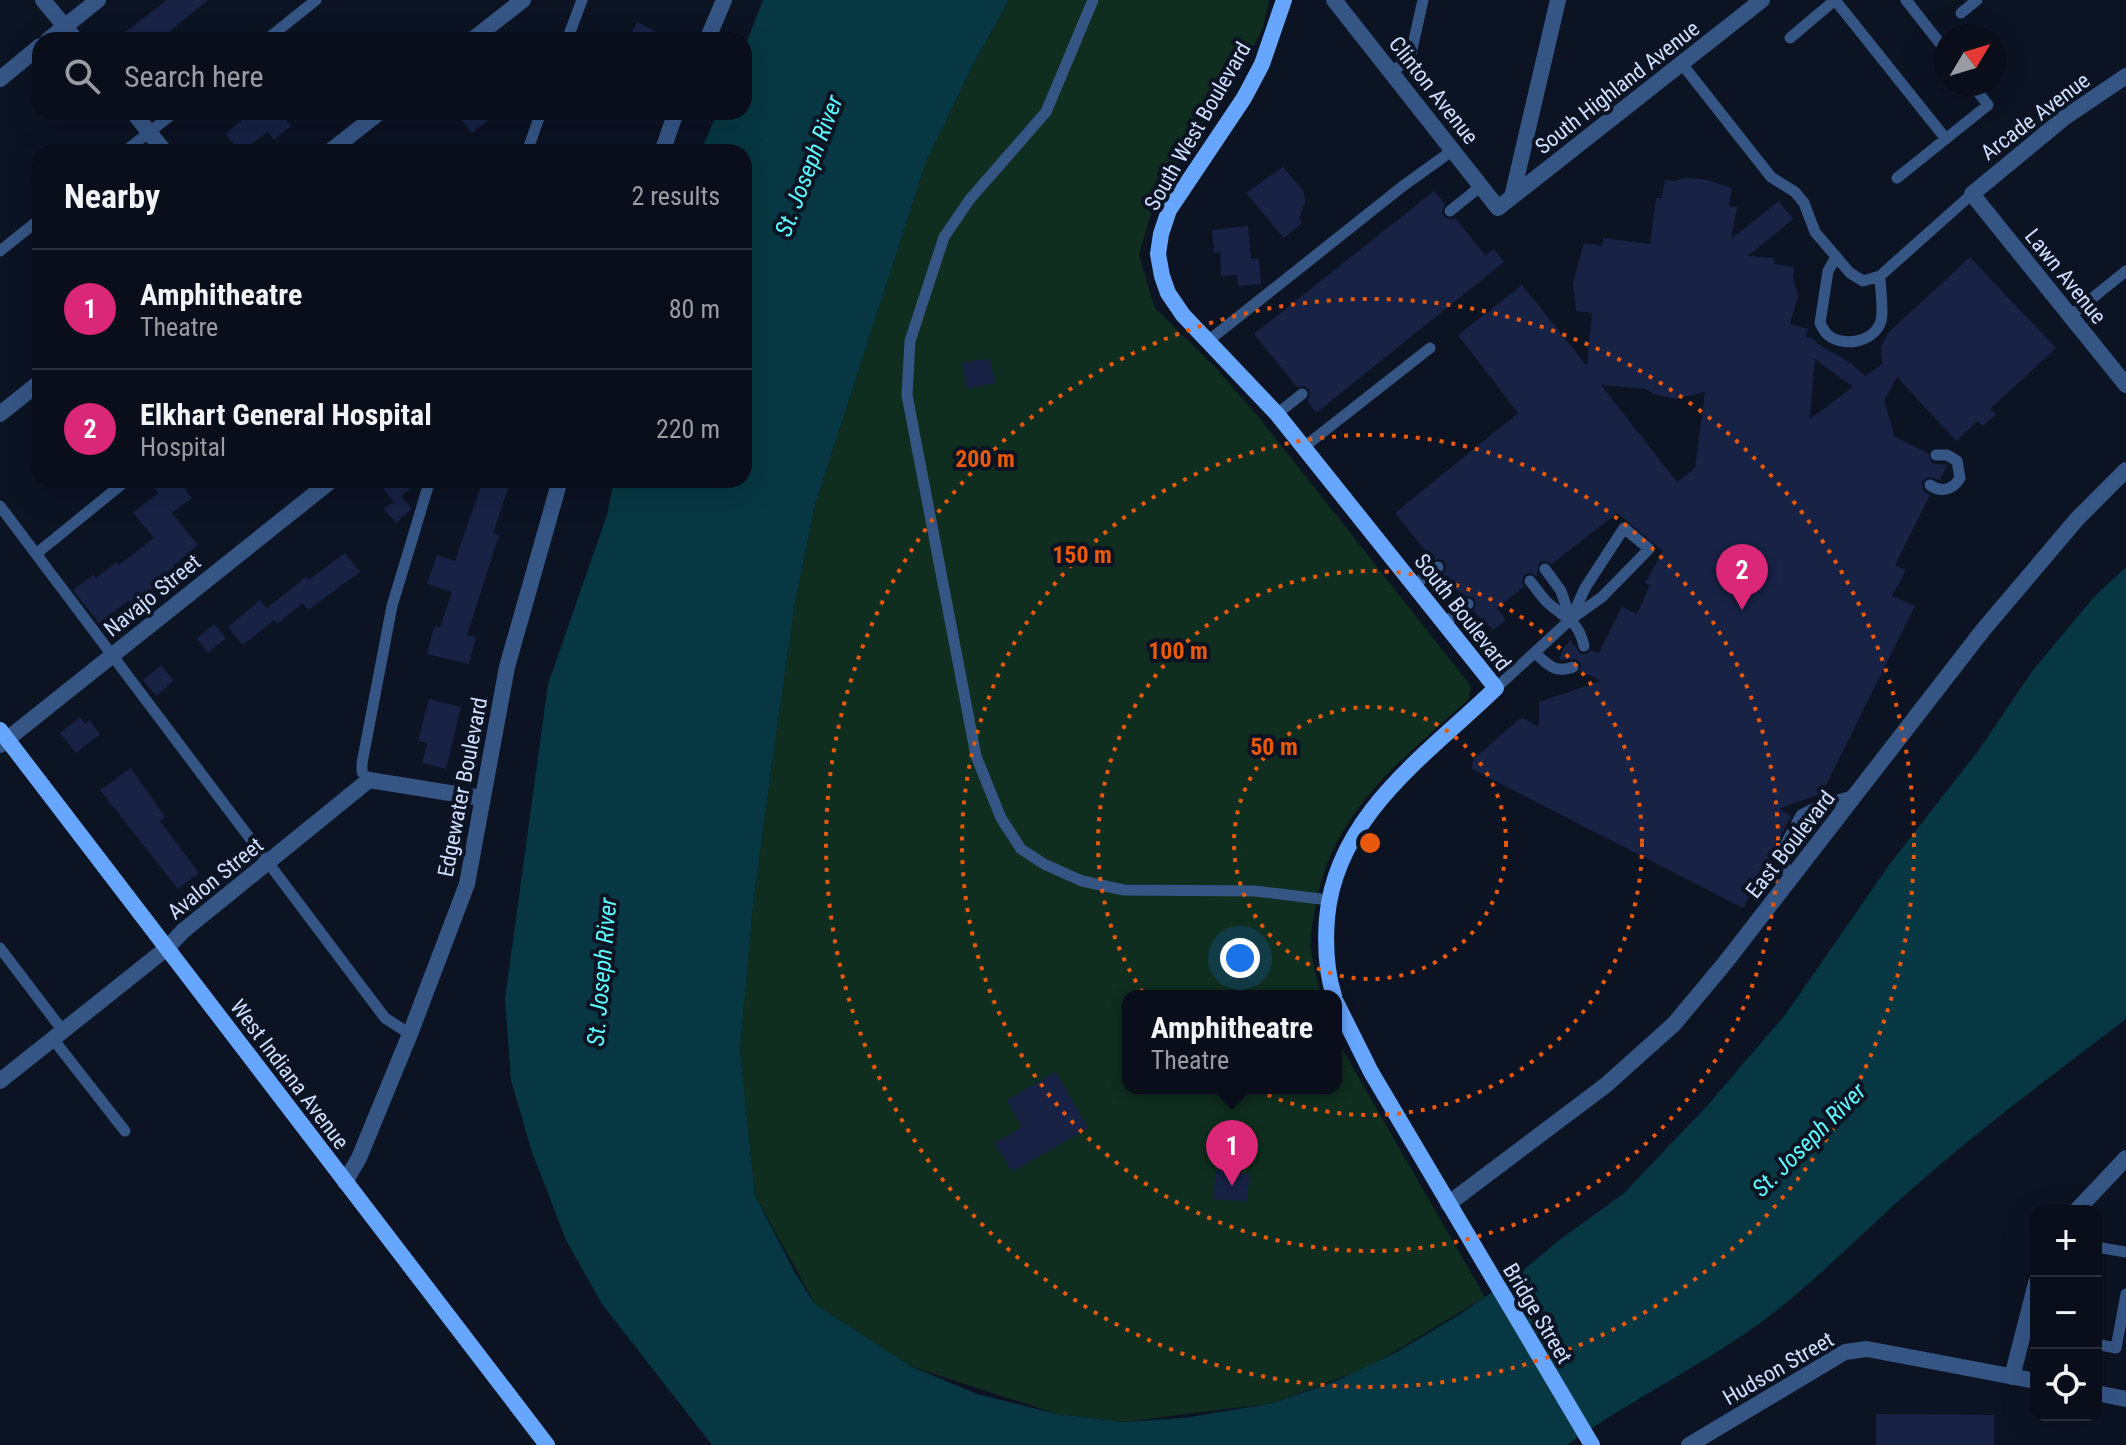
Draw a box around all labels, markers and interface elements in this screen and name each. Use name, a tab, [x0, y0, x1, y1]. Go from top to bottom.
street label: South Highland Avenue	[1530, 16, 1704, 159]
north arrow	[1934, 24, 2006, 96]
search box	[32, 32, 752, 120]
street label: Clinton Avenue	[1384, 32, 1483, 149]
street label: South West Boulevard	[1139, 38, 1256, 215]
icon: search	[60, 54, 104, 98]
text: Search here	[124, 59, 264, 94]
street label: Arcade Avenue	[1976, 67, 2095, 165]
water label: St. Joseph River	[769, 91, 849, 240]
text: Nearby	[64, 176, 160, 216]
text: 2 results	[631, 181, 720, 211]
street label: Lawn Avenue	[2020, 224, 2111, 329]
text: Amphitheatre	[140, 277, 302, 312]
text: 1	[83, 294, 97, 324]
text: 80 m	[669, 294, 720, 324]
text: Theatre	[140, 312, 218, 342]
text: Elkhart General Hospital	[140, 397, 432, 432]
text: 2	[83, 414, 97, 444]
text: 220 m	[656, 414, 720, 444]
text: Hospital	[140, 432, 226, 462]
text: 200 m	[955, 445, 1015, 473]
text: 150 m	[1052, 541, 1112, 569]
pin: 2	[1716, 544, 1768, 610]
street label: Navajo Street	[99, 549, 205, 642]
street label: South Boulevard	[1409, 549, 1516, 676]
text: 100 m	[1148, 637, 1208, 665]
street label: Edgewater Boulevard	[433, 695, 492, 879]
text: 50 m	[1250, 733, 1298, 761]
street label: East Boulevard	[1741, 786, 1840, 903]
centre of rings	[1356, 829, 1384, 857]
street label: Avalon Street	[163, 832, 268, 924]
water label: St. Joseph River	[582, 896, 623, 1047]
your location	[1220, 938, 1260, 978]
popup	[1122, 990, 1342, 1094]
street label: West Indiana Avenue	[225, 995, 354, 1154]
text: Amphitheatre	[1151, 1010, 1313, 1045]
text: Theatre	[1151, 1045, 1229, 1075]
water label: St. Joseph River	[1747, 1077, 1872, 1202]
pin: 1	[1206, 1120, 1258, 1186]
map controls	[2030, 1205, 2102, 1421]
button: +	[2030, 1205, 2102, 1277]
street label: Bridge Street	[1498, 1259, 1577, 1368]
button: −	[2030, 1277, 2102, 1349]
street label: Hudson Street	[1719, 1327, 1838, 1410]
button: locate	[2030, 1349, 2102, 1421]

